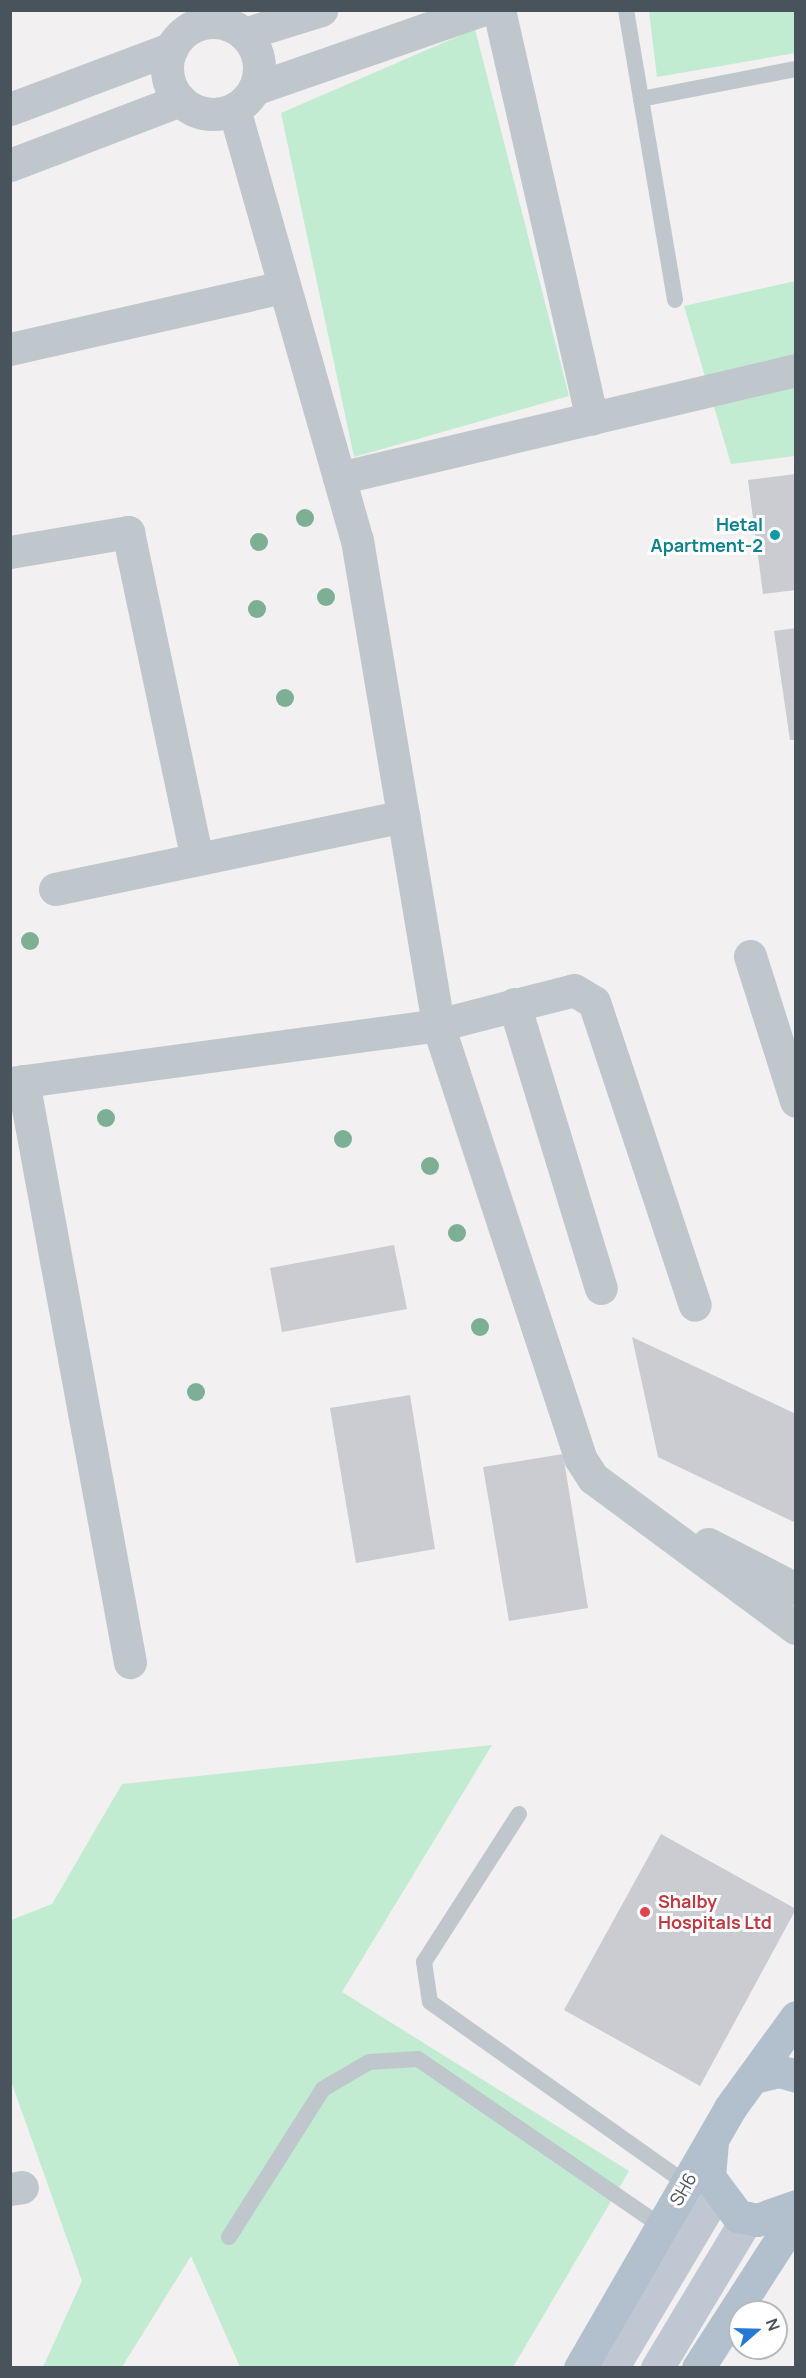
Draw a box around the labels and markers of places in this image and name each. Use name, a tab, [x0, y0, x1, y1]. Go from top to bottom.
place label: Hetal Apartment-2	[651, 514, 763, 556]
marker: Hetal Apartment-2	[768, 528, 782, 542]
place label: Shalby Hospitals Ltd	[658, 1891, 772, 1934]
marker: Shalby Hospitals Ltd	[636, 1903, 654, 1921]

